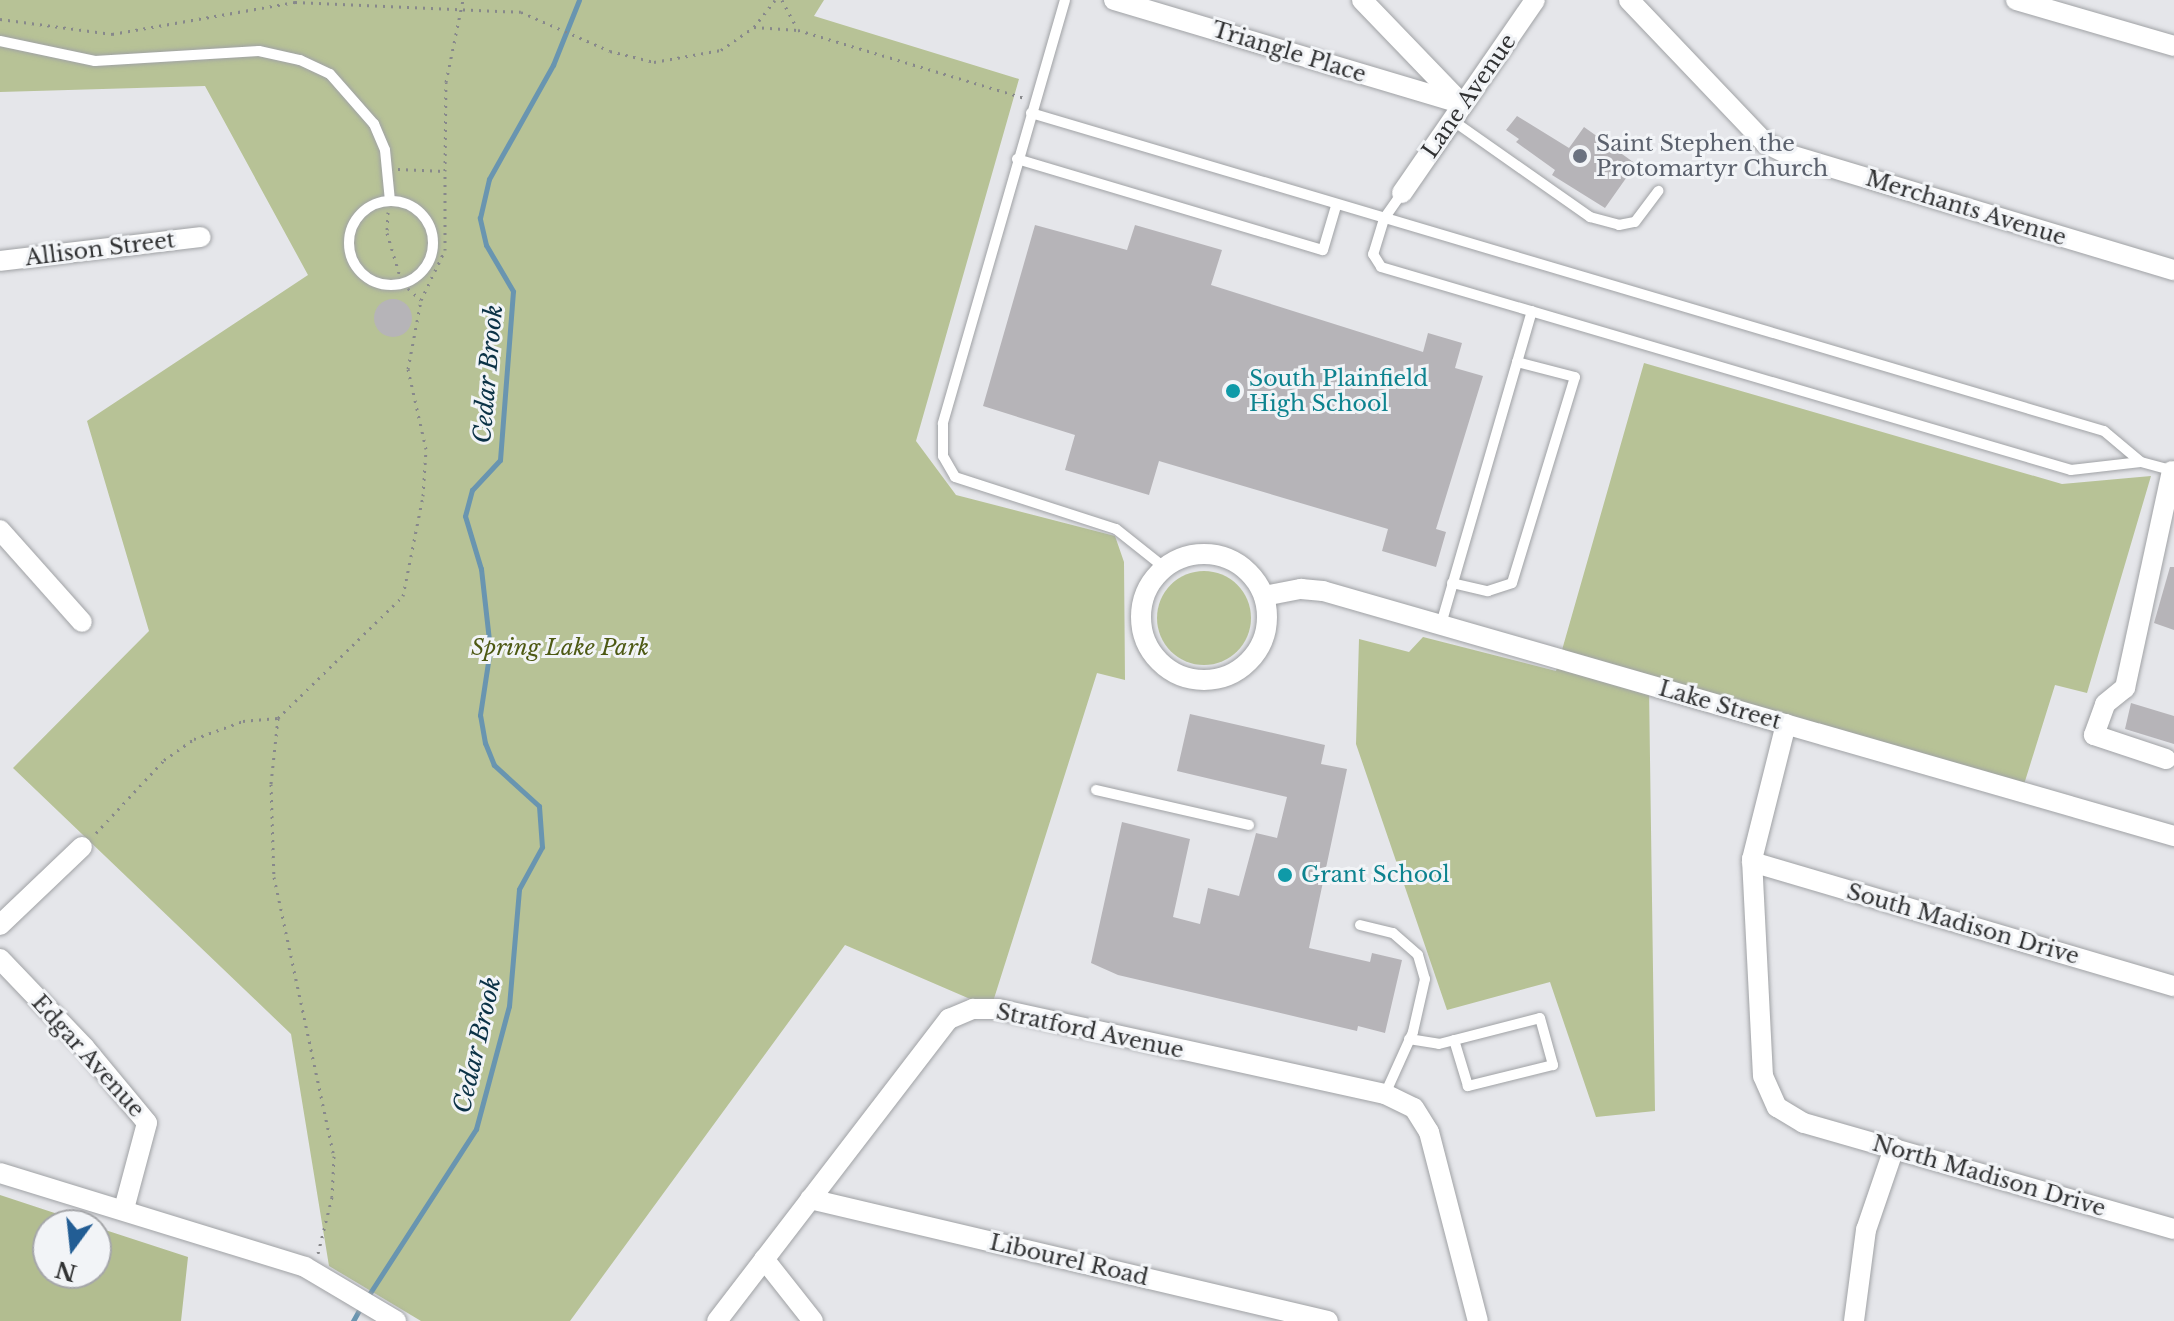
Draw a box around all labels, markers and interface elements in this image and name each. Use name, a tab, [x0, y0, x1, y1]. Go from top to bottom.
street label: Triangle Place	[1209, 16, 1369, 88]
street label: Lane Avenue	[1416, 29, 1522, 163]
place label: Saint Stephen the Protomartyr Church	[1596, 130, 1829, 182]
marker: Saint Stephen the Protomartyr Church	[1571, 147, 1589, 165]
street label: Merchants Avenue	[1862, 165, 2070, 251]
street label: Allison Street	[24, 227, 176, 271]
water label: Cedar Brook	[468, 303, 508, 445]
place label: South Plainfield High School	[1249, 365, 1428, 416]
marker: South Plainfield High School	[1224, 382, 1242, 400]
park label: Spring Lake Park	[471, 635, 649, 661]
street label: Lake Street	[1656, 675, 1784, 735]
place label: Grant School	[1301, 862, 1450, 888]
marker: Grant School	[1276, 866, 1294, 884]
street label: South Madison Drive	[1844, 878, 2082, 970]
water label: Cedar Brook	[447, 974, 507, 1116]
street label: Edgar Avenue	[26, 989, 150, 1123]
street label: Stratford Avenue	[993, 998, 1187, 1064]
street label: North Madison Drive	[1870, 1130, 2108, 1222]
north arrow	[32, 1209, 112, 1289]
street label: Libourel Road	[987, 1229, 1151, 1291]
text: N	[53, 1255, 80, 1286]

